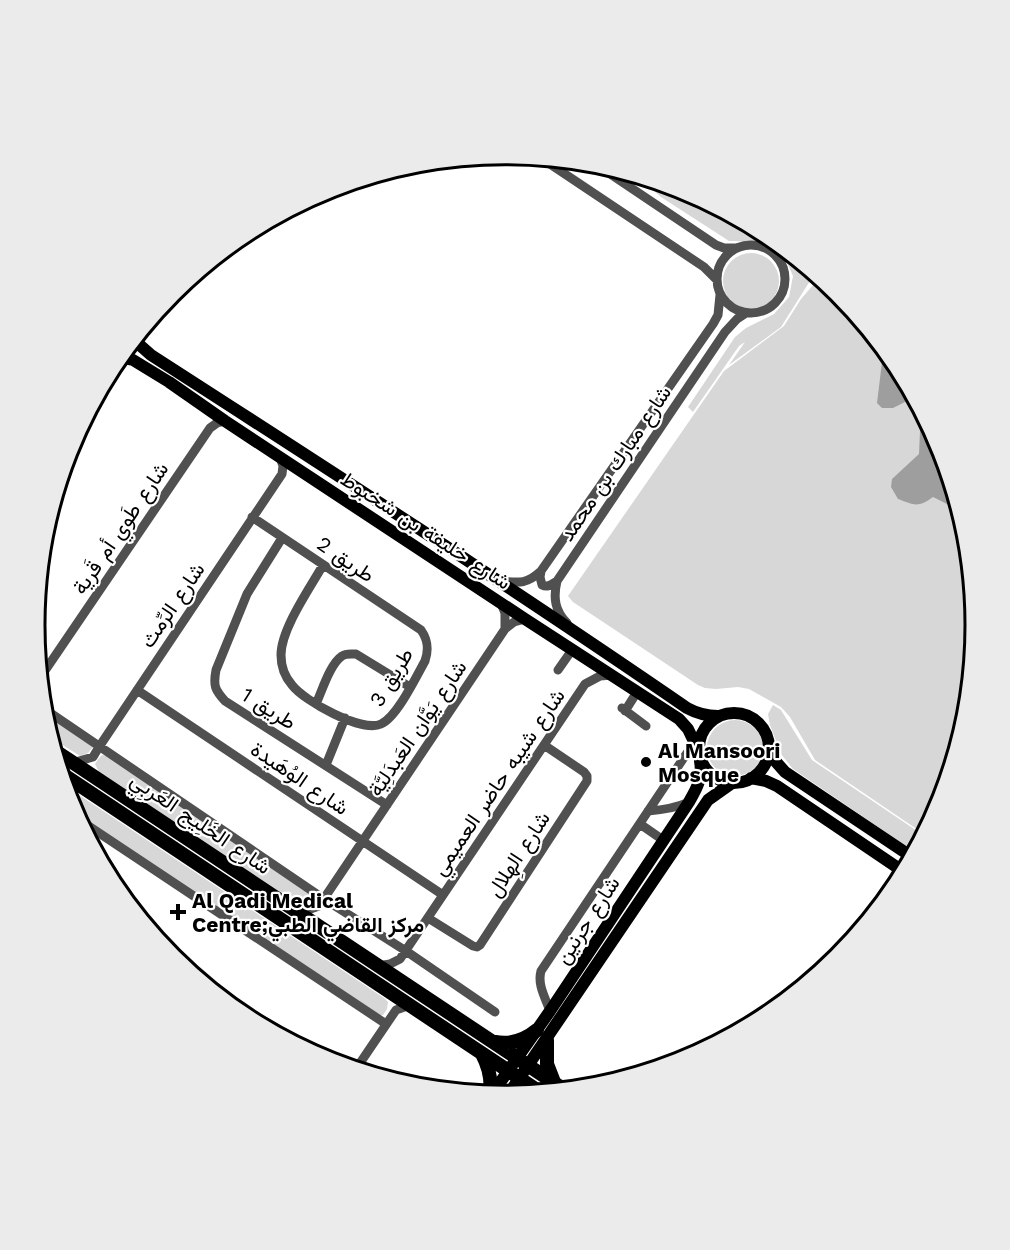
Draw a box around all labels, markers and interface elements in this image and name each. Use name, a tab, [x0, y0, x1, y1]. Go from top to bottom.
street label: شارع مبارك بن محمد	[554, 381, 678, 547]
street label: شارع طَوي أم قَرية	[67, 457, 178, 602]
street label: شارع خليفة بن شخبوط	[335, 466, 516, 596]
street label: طريق 2	[312, 531, 379, 588]
street label: شارع الرِّمث	[134, 558, 211, 654]
street label: طريق 3	[364, 643, 419, 711]
street label: شارع يَوَّان العَبدَلِيَّة	[362, 655, 473, 802]
street label: طريق 1	[236, 682, 301, 735]
street label: شارع شيبه حاضر العميمي	[426, 684, 574, 883]
street label: شارع الوُهَيدة	[245, 736, 354, 822]
place label: Al Mansoori Mosque	[658, 738, 780, 787]
marker: Al Mansoori Mosque	[639, 755, 653, 769]
street label: شارع الخَلِيج العَربِي	[123, 767, 276, 883]
street label: شارع الهِلال	[481, 807, 560, 904]
street label: شارع جرنين	[549, 871, 626, 970]
place label: Al Qadi Medical Centre;مركز القاضي الطبي	[192, 888, 424, 942]
marker: Al Qadi Medical Centre;مركز القاضي الطبي	[169, 903, 187, 921]

